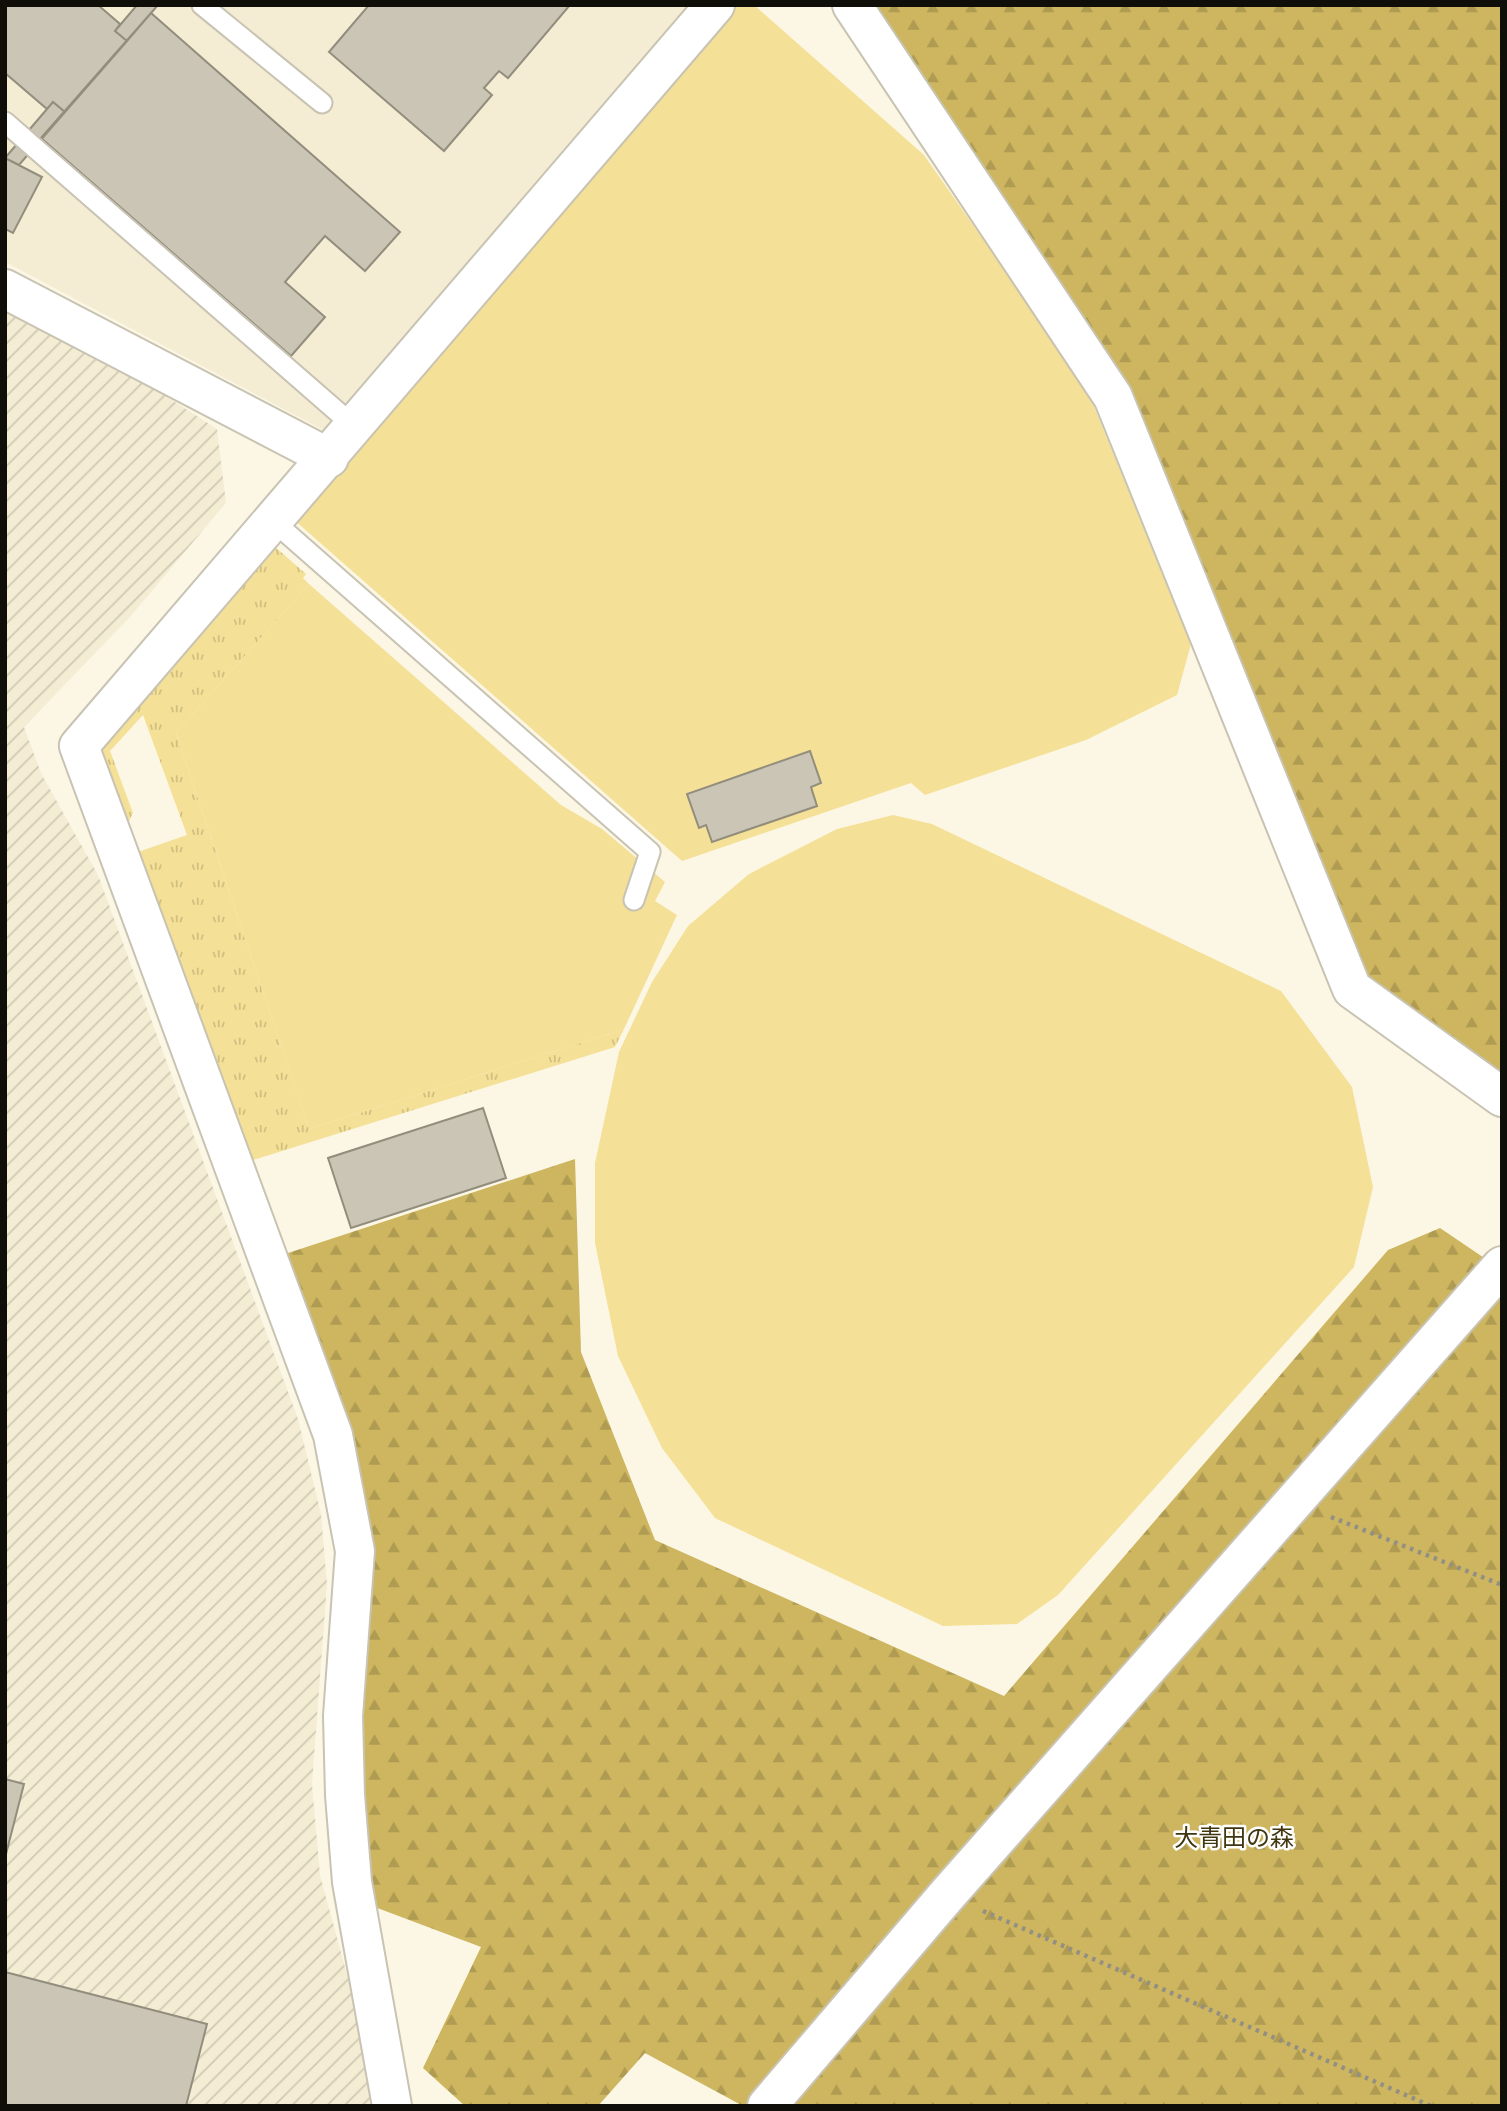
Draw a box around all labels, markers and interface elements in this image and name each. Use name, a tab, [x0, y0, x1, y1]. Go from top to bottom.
park label: 大青田の森	[1174, 1820, 1294, 1853]

